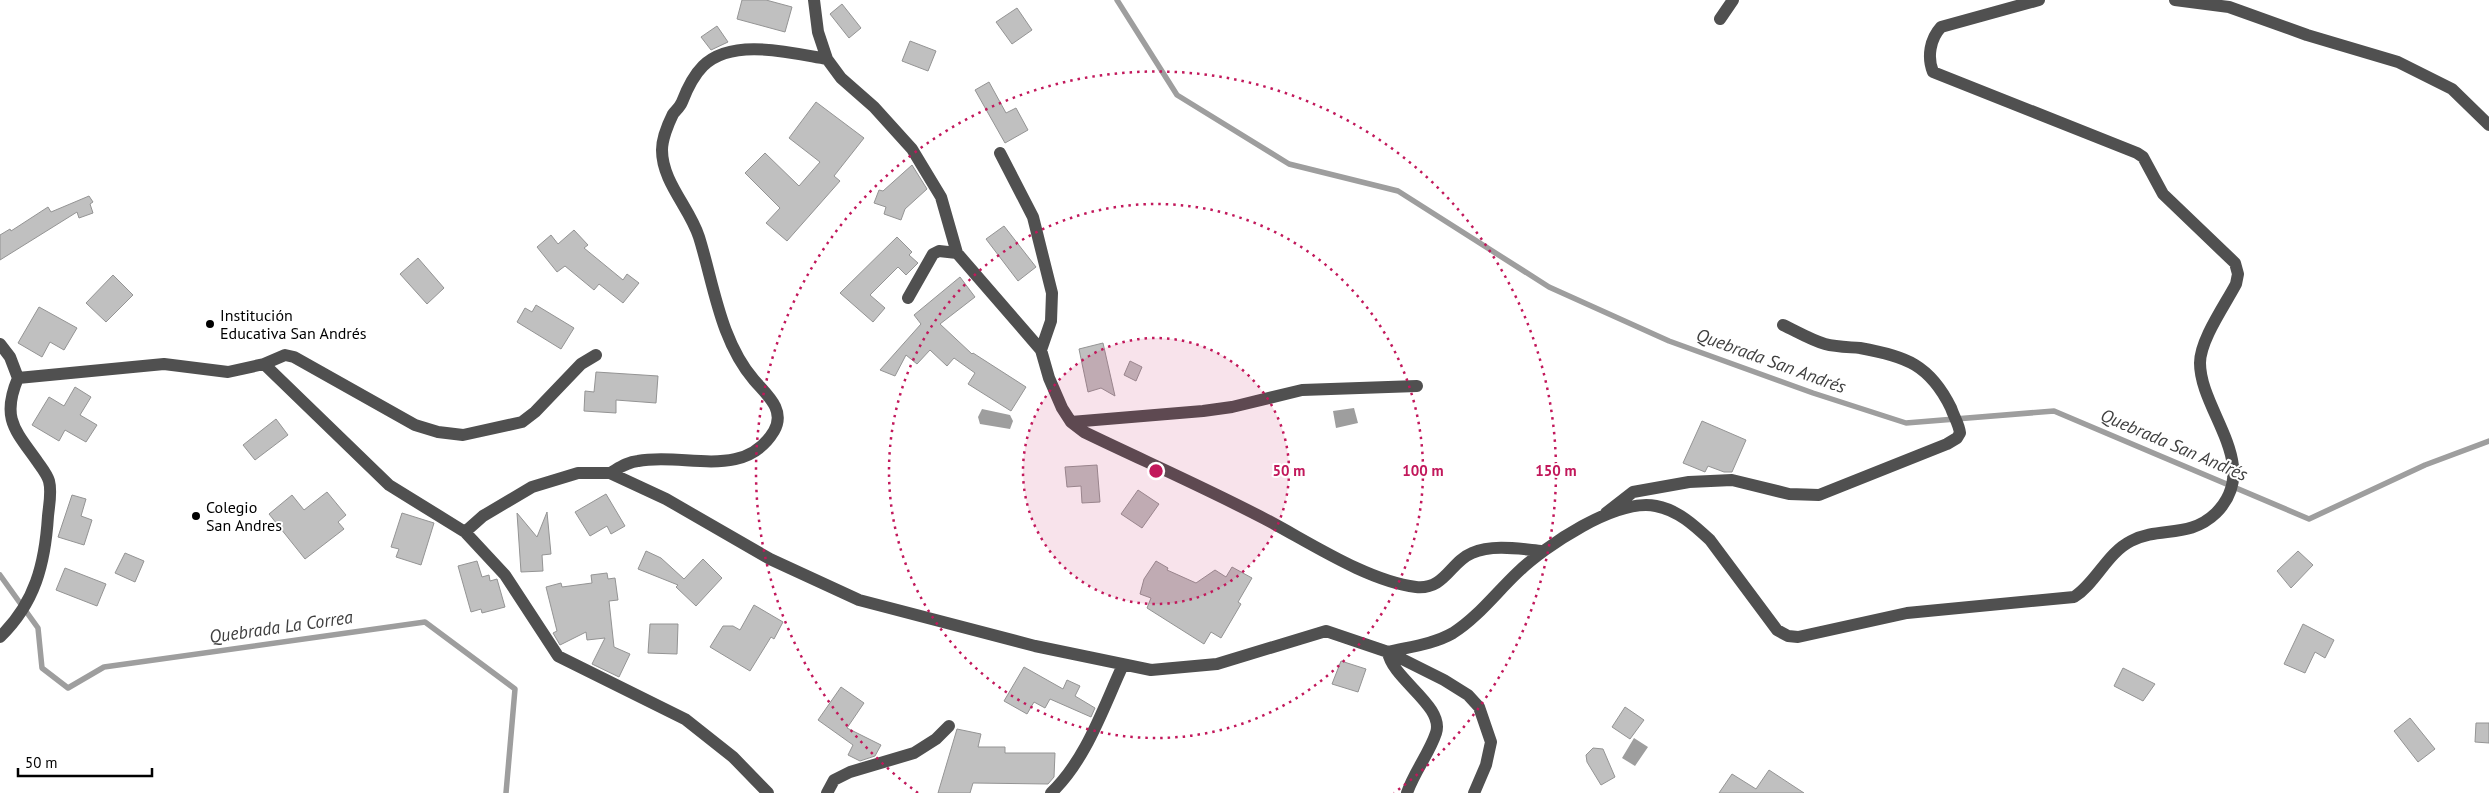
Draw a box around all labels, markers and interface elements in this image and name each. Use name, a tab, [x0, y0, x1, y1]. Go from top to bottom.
place label: Institución Educativa San Andrés	[220, 305, 367, 343]
marker: Institución Educativa San Andrés	[204, 318, 216, 330]
water label: Quebrada San Andrés	[1693, 323, 1850, 399]
water label: Quebrada San Andrés	[2097, 403, 2252, 486]
text: 50 m	[1273, 461, 1305, 480]
text: 100 m	[1402, 461, 1444, 480]
text: 150 m	[1535, 461, 1577, 480]
centre of rings	[1147, 462, 1165, 480]
place label: Colegio San Andres	[206, 497, 282, 535]
marker: Colegio San Andres	[190, 510, 202, 522]
water label: Quebrada La Correa	[208, 605, 354, 648]
scale bar	[18, 746, 151, 778]
text: 50 m	[25, 753, 58, 772]

